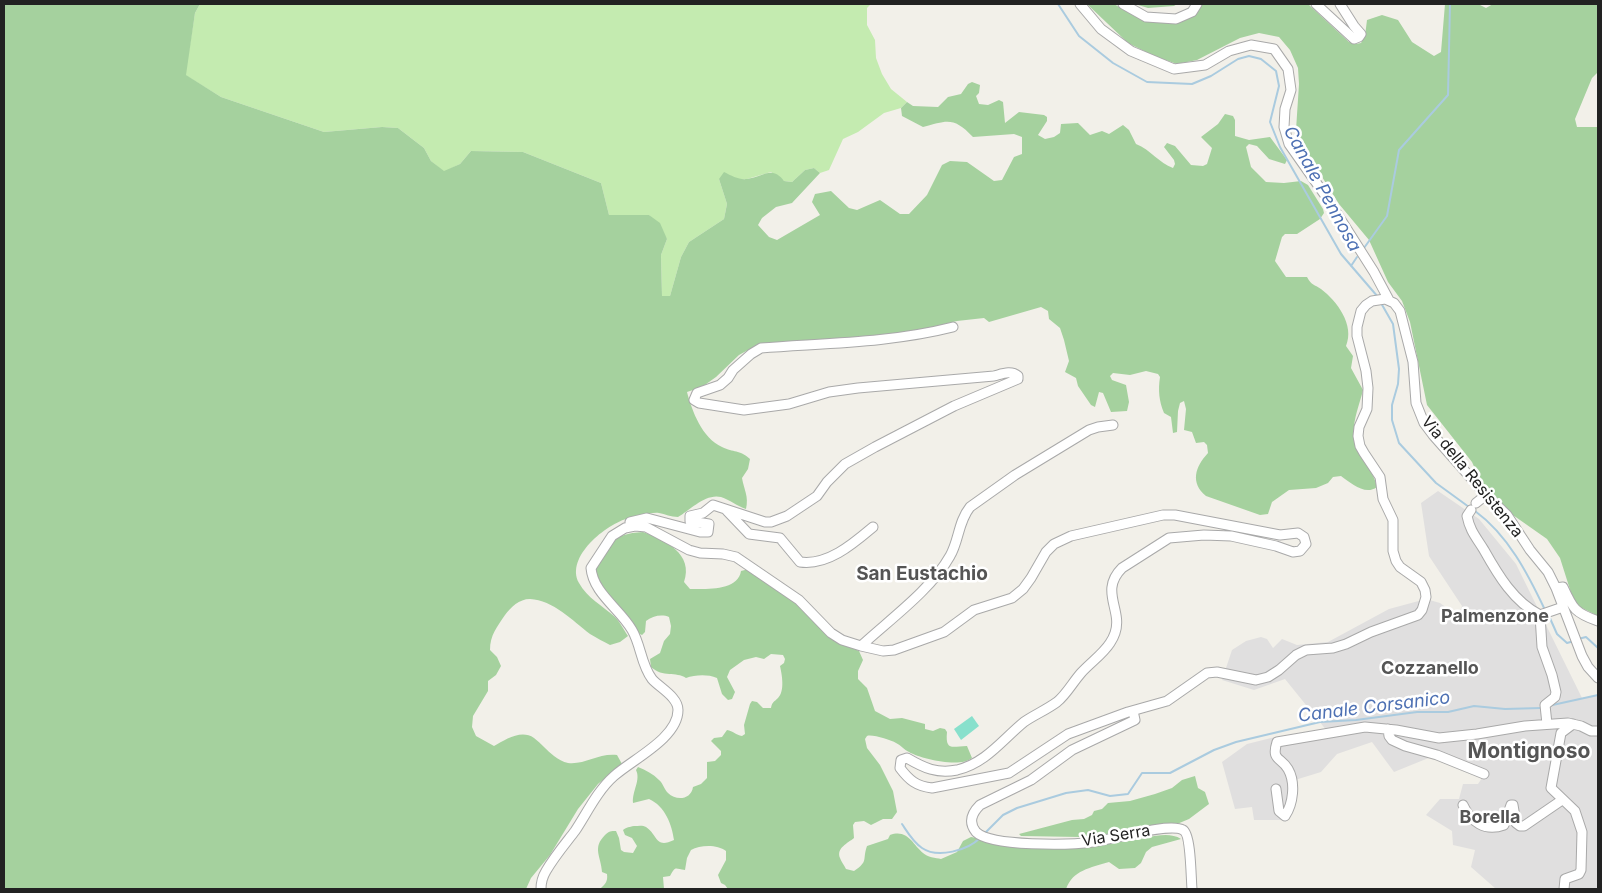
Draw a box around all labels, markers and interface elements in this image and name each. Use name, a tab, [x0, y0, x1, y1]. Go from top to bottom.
water label: Canale Pennosa	[1279, 123, 1365, 255]
street label: Via della Resistenza	[1417, 412, 1527, 542]
district label: San Eustachio	[856, 563, 988, 585]
district label: Palmenzone	[1441, 606, 1549, 628]
district label: Cozzanello	[1381, 658, 1479, 680]
water label: Canale Corsanico	[1297, 687, 1451, 727]
district label: Montignoso	[1468, 739, 1590, 765]
district label: Borella	[1460, 807, 1520, 829]
street label: Via Serra	[1080, 821, 1152, 851]

